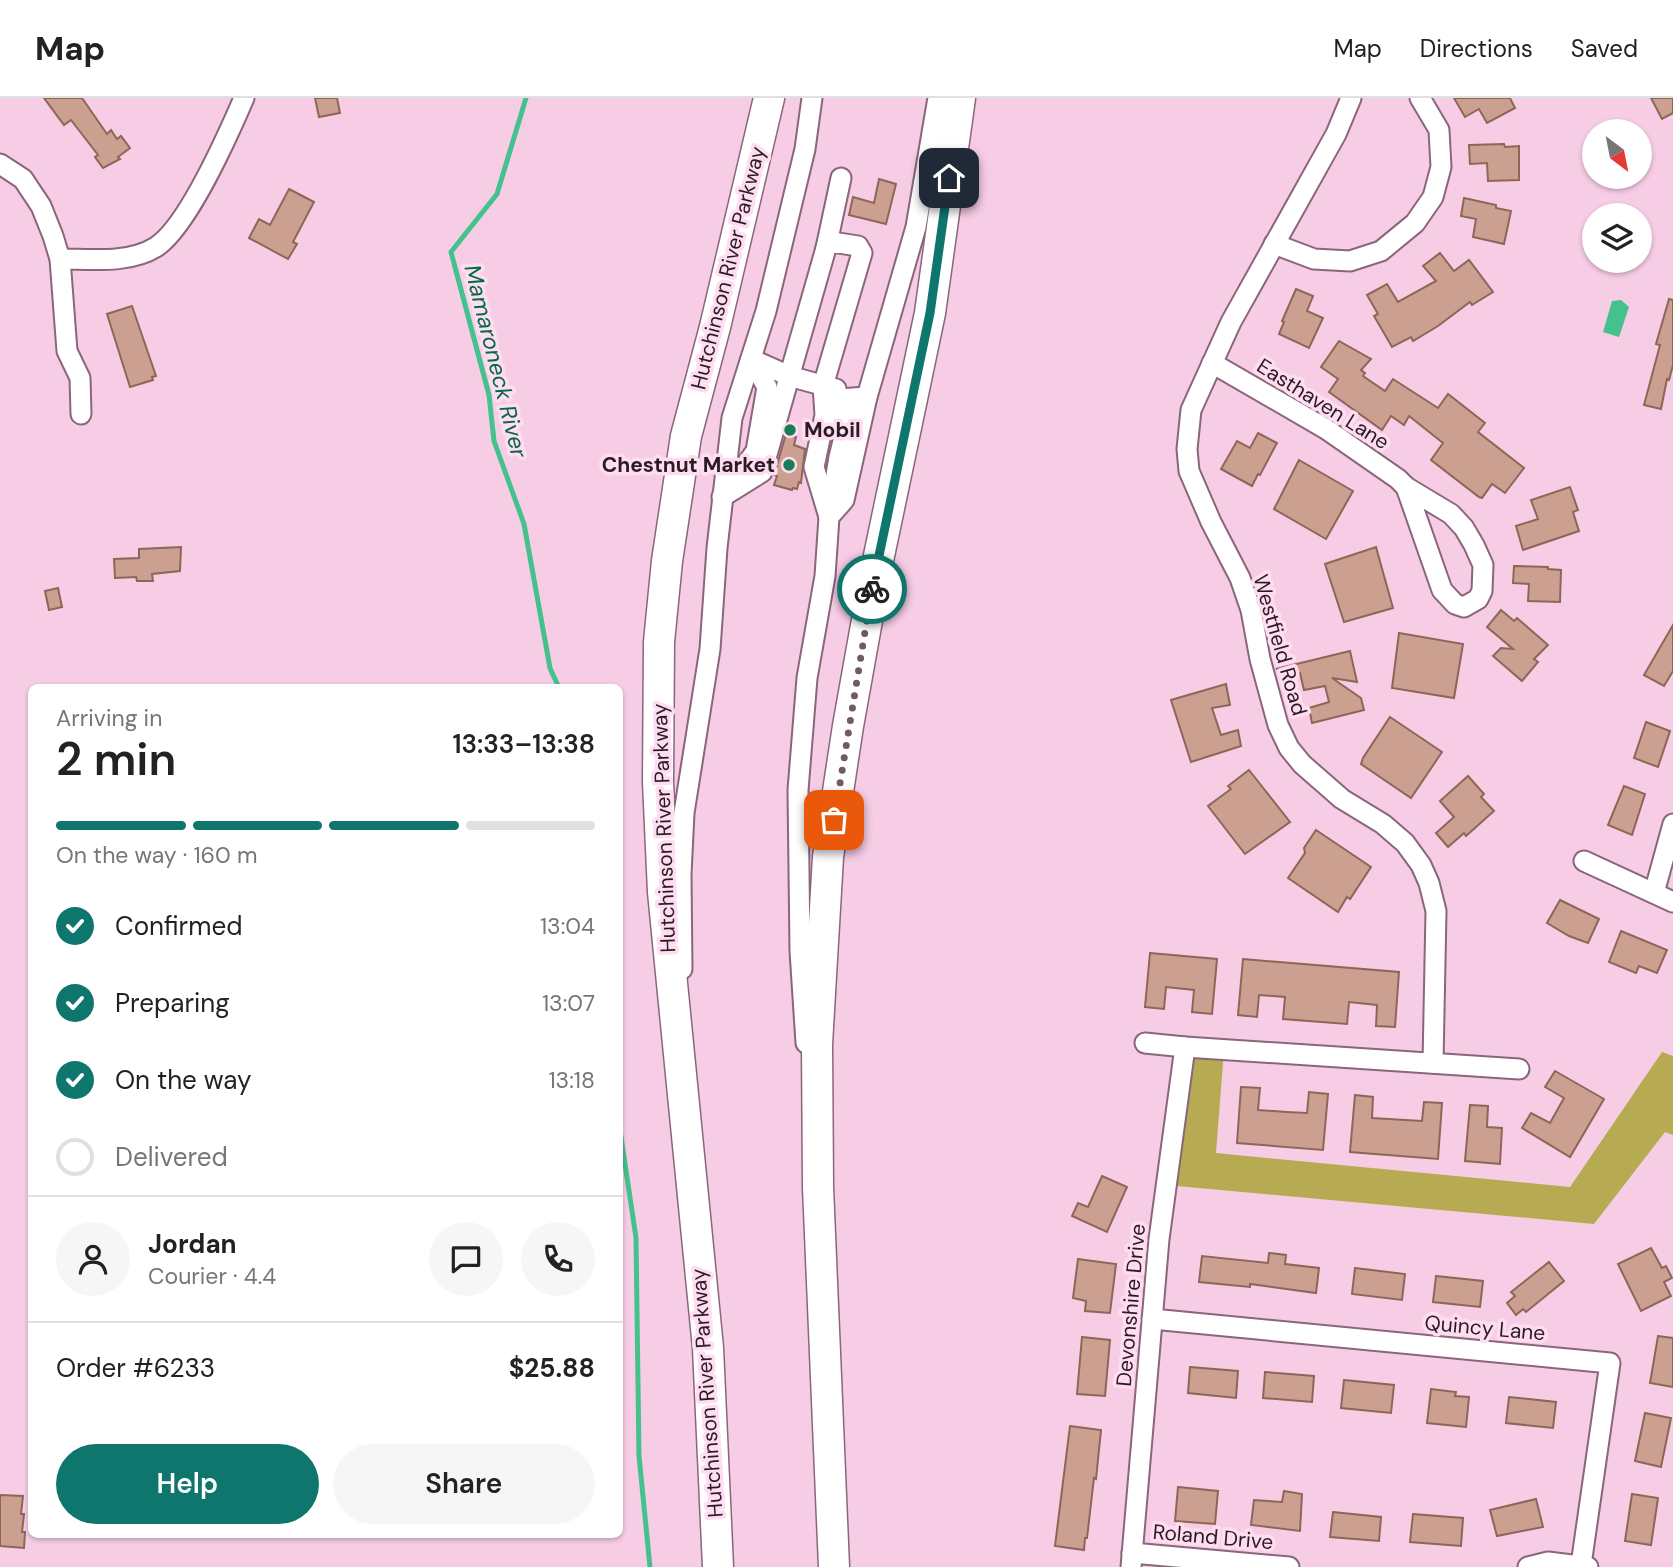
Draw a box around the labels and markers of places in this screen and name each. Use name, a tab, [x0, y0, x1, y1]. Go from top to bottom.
pin	[919, 148, 979, 208]
place label: Mobil	[804, 416, 861, 444]
marker: Mobil	[782, 422, 798, 438]
place label: Chestnut Market	[602, 451, 775, 479]
marker: Chestnut Market	[781, 457, 797, 473]
pin	[804, 790, 864, 850]

